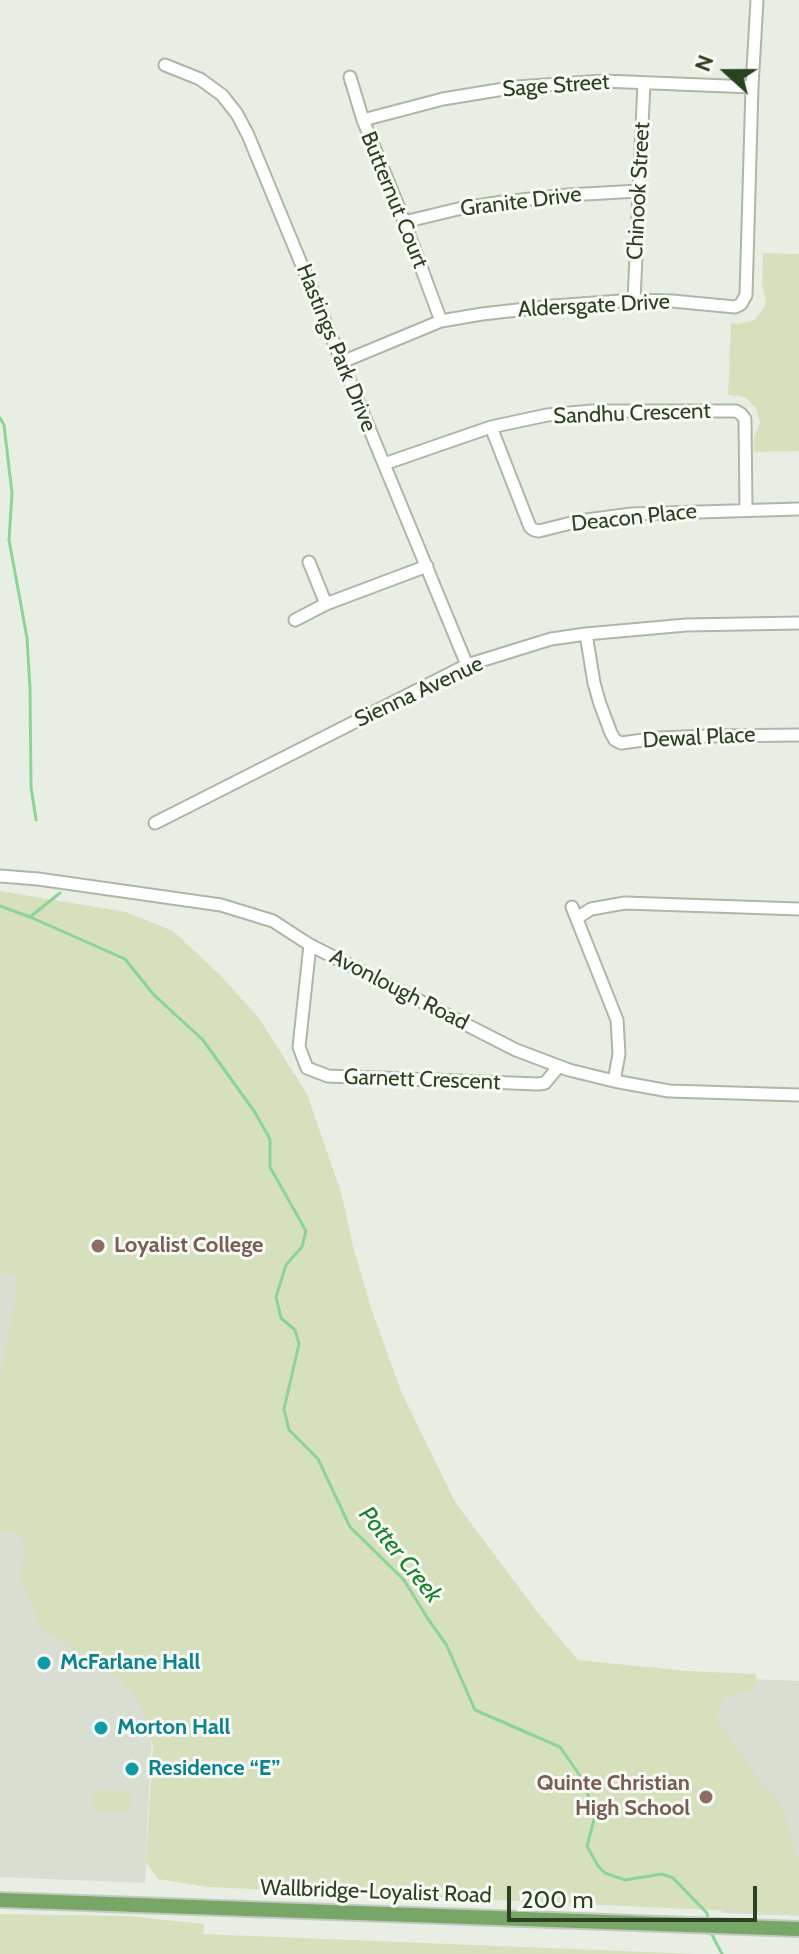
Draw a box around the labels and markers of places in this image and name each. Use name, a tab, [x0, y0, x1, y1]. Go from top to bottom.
place label: Loyalist College	[114, 1233, 263, 1259]
marker: Loyalist College	[89, 1237, 107, 1255]
place label: McFarlane Hall	[60, 1650, 200, 1676]
marker: McFarlane Hall	[35, 1654, 53, 1672]
place label: Morton Hall	[117, 1715, 230, 1741]
marker: Morton Hall	[92, 1719, 110, 1737]
place label: Residence “E”	[148, 1756, 280, 1782]
marker: Residence “E”	[123, 1760, 141, 1778]
place label: Quinte Christian High School	[537, 1771, 690, 1822]
marker: Quinte Christian High School	[697, 1788, 715, 1806]

